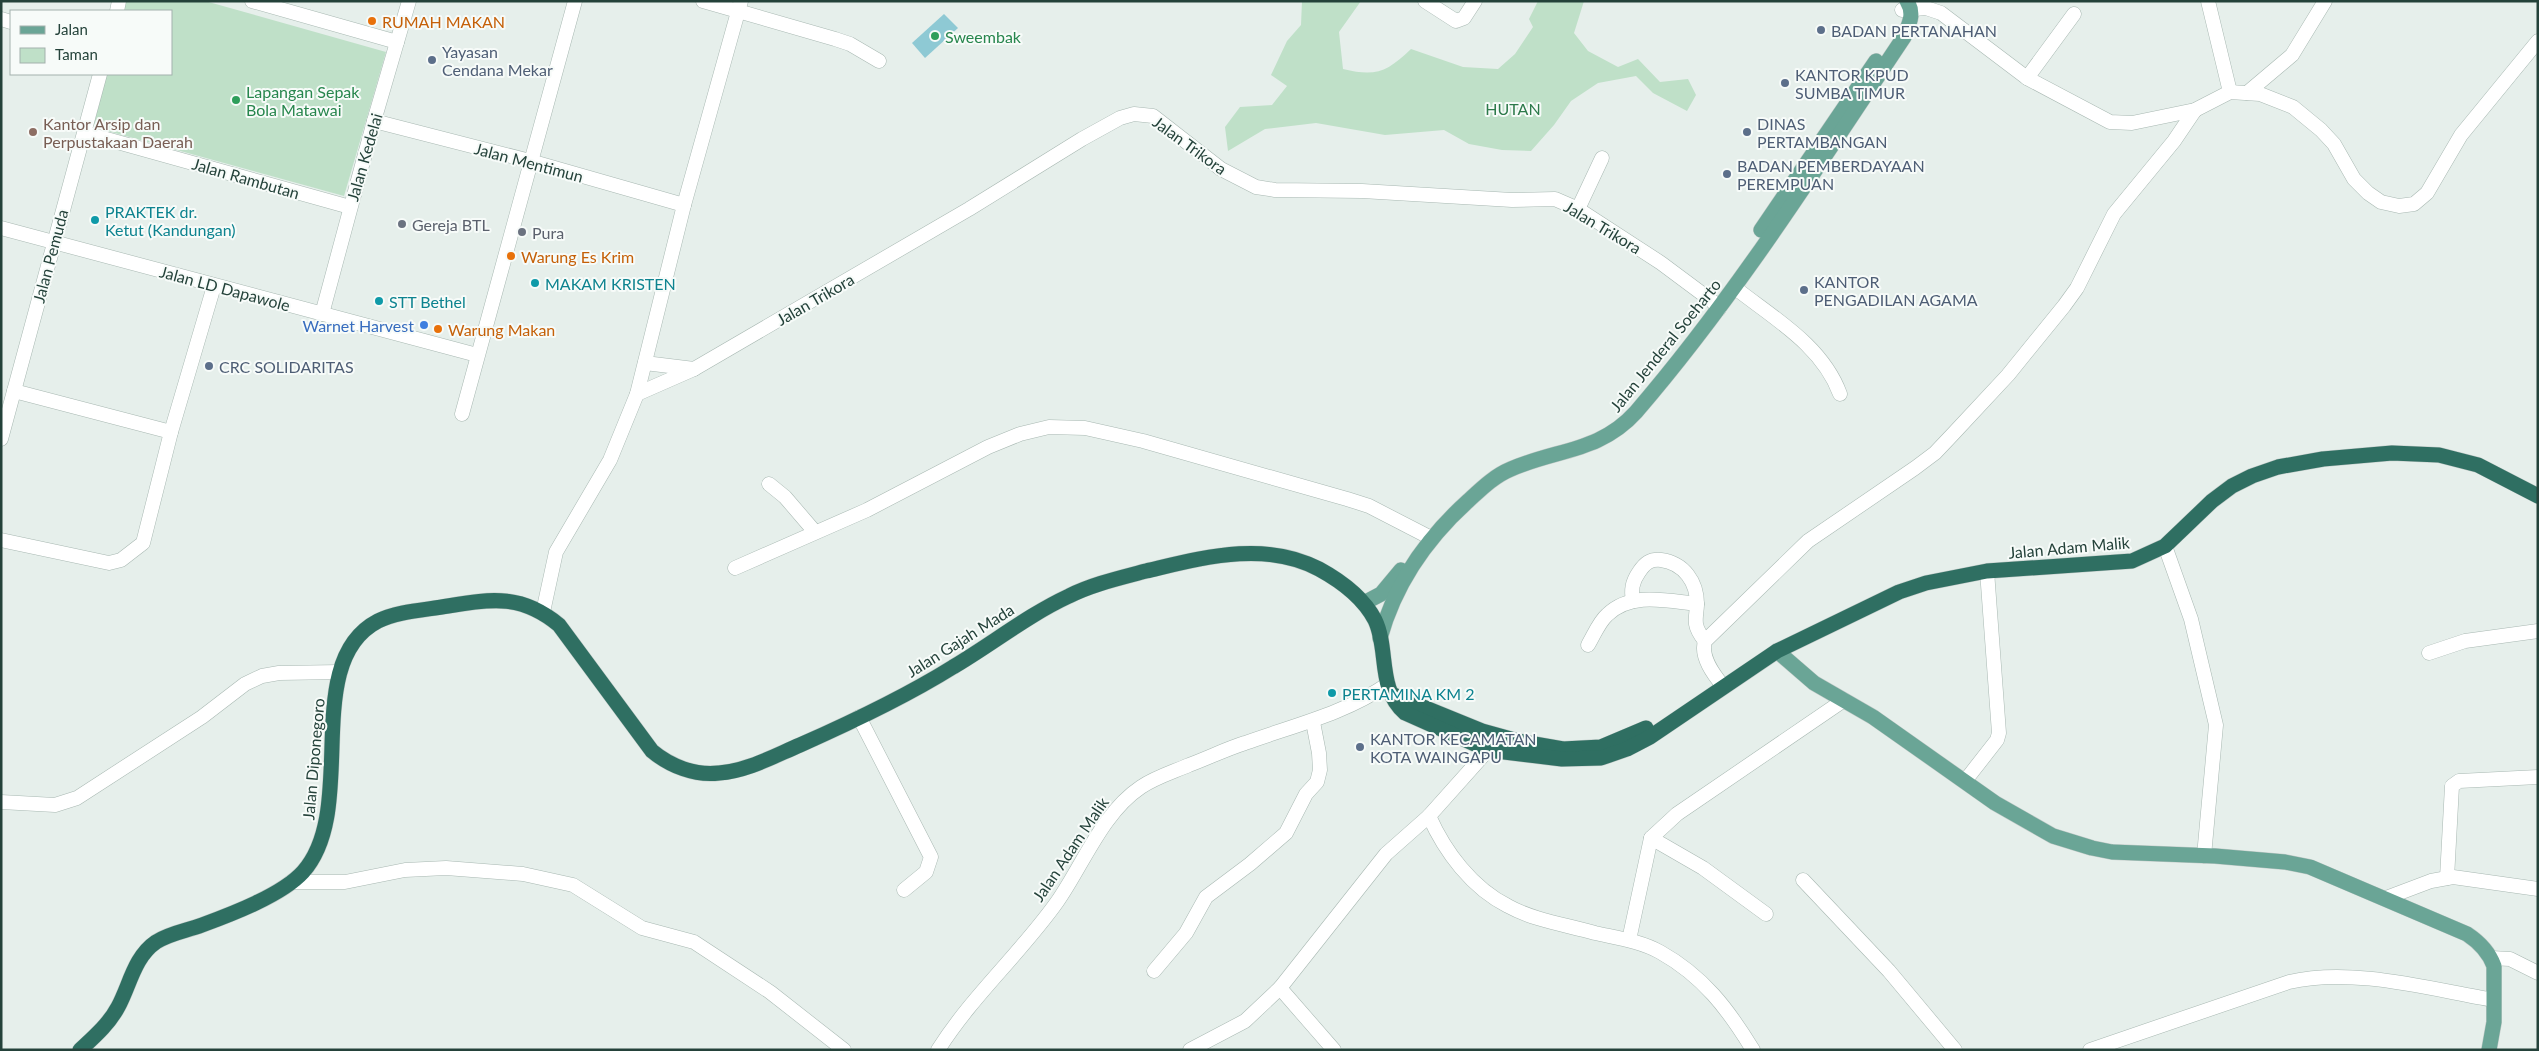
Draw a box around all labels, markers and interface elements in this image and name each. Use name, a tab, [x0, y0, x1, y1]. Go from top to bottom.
legend	[10, 10, 172, 75]
place label: RUMAH MAKAN	[382, 12, 505, 31]
marker: RUMAH MAKAN	[366, 15, 378, 27]
text: Jalan	[55, 20, 88, 38]
place label: BADAN PERTANAHAN	[1831, 21, 1997, 40]
marker: BADAN PERTANAHAN	[1815, 24, 1827, 36]
place label: Sweembak	[945, 27, 1022, 46]
marker: Sweembak	[929, 30, 941, 42]
place label: Yayasan Cendana Mekar	[442, 42, 553, 79]
text: Taman	[55, 45, 98, 63]
marker: Yayasan Cendana Mekar	[426, 54, 438, 66]
place label: KANTOR KPUD SUMBA TIMUR	[1795, 65, 1909, 102]
marker: KANTOR KPUD SUMBA TIMUR	[1779, 77, 1791, 89]
place label: Lapangan Sepak Bola Matawai	[246, 82, 360, 119]
marker: Lapangan Sepak Bola Matawai	[230, 94, 242, 106]
park label: HUTAN	[1485, 99, 1541, 118]
street label: Jalan Kedelai	[342, 111, 386, 203]
street label: Jalan Trikora	[1149, 112, 1231, 178]
place label: Kantor Arsip dan Perpustakaan Daerah	[43, 114, 193, 151]
place label: DINAS PERTAMBANGAN	[1757, 114, 1887, 151]
marker: Kantor Arsip dan Perpustakaan Daerah	[27, 126, 39, 138]
marker: DINAS PERTAMBANGAN	[1741, 126, 1753, 138]
street label: Jalan Mentimun	[473, 138, 585, 186]
street label: Jalan Rambutan	[190, 154, 302, 202]
place label: BADAN PEMBERDAYAAN PEREMPUAN	[1737, 156, 1925, 193]
marker: BADAN PEMBERDAYAAN PEREMPUAN	[1721, 168, 1733, 180]
street label: Jalan Trikora	[1561, 197, 1645, 257]
place label: PRAKTEK dr. Ketut (Kandungan)	[105, 202, 236, 239]
street label: Jalan Pemuda	[28, 207, 72, 305]
marker: PRAKTEK dr. Ketut (Kandungan)	[89, 214, 101, 226]
place label: Gereja BTL	[412, 215, 490, 234]
marker: Gereja BTL	[396, 218, 408, 230]
place label: Pura	[532, 223, 564, 242]
marker: Pura	[516, 226, 528, 238]
place label: Warung Es Krim	[521, 247, 634, 266]
marker: Warung Es Krim	[505, 250, 517, 262]
street label: Jalan LD Dapawole	[158, 261, 292, 315]
street label: Jalan Trikora	[773, 269, 857, 329]
place label: KANTOR PENGADILAN AGAMA	[1814, 272, 1978, 309]
place label: MAKAM KRISTEN	[545, 274, 676, 293]
street label: Jalan Jenderal Soeharto	[1606, 275, 1724, 415]
marker: MAKAM KRISTEN	[529, 277, 541, 289]
marker: KANTOR PENGADILAN AGAMA	[1798, 284, 1810, 296]
place label: STT Bethel	[389, 292, 466, 311]
marker: STT Bethel	[373, 295, 385, 307]
place label: Warnet Harvest	[303, 316, 414, 335]
marker: Warnet Harvest	[418, 319, 430, 331]
place label: Warung Makan	[448, 320, 555, 339]
marker: Warung Makan	[432, 323, 444, 335]
place label: CRC SOLIDARITAS	[219, 357, 354, 376]
marker: CRC SOLIDARITAS	[203, 360, 215, 372]
street label: Jalan Adam Malik	[2008, 532, 2131, 562]
street label: Jalan Gajah Mada	[903, 599, 1017, 681]
place label: PERTAMINA KM 2	[1342, 684, 1474, 703]
marker: PERTAMINA KM 2	[1326, 687, 1338, 699]
street label: Jalan Diponegoro	[298, 697, 328, 821]
place label: KANTOR KECAMATAN KOTA WAINGAPU	[1370, 729, 1537, 766]
marker: KANTOR KECAMATAN KOTA WAINGAPU	[1354, 741, 1366, 753]
street label: Jalan Adam Malik	[1028, 793, 1112, 905]

